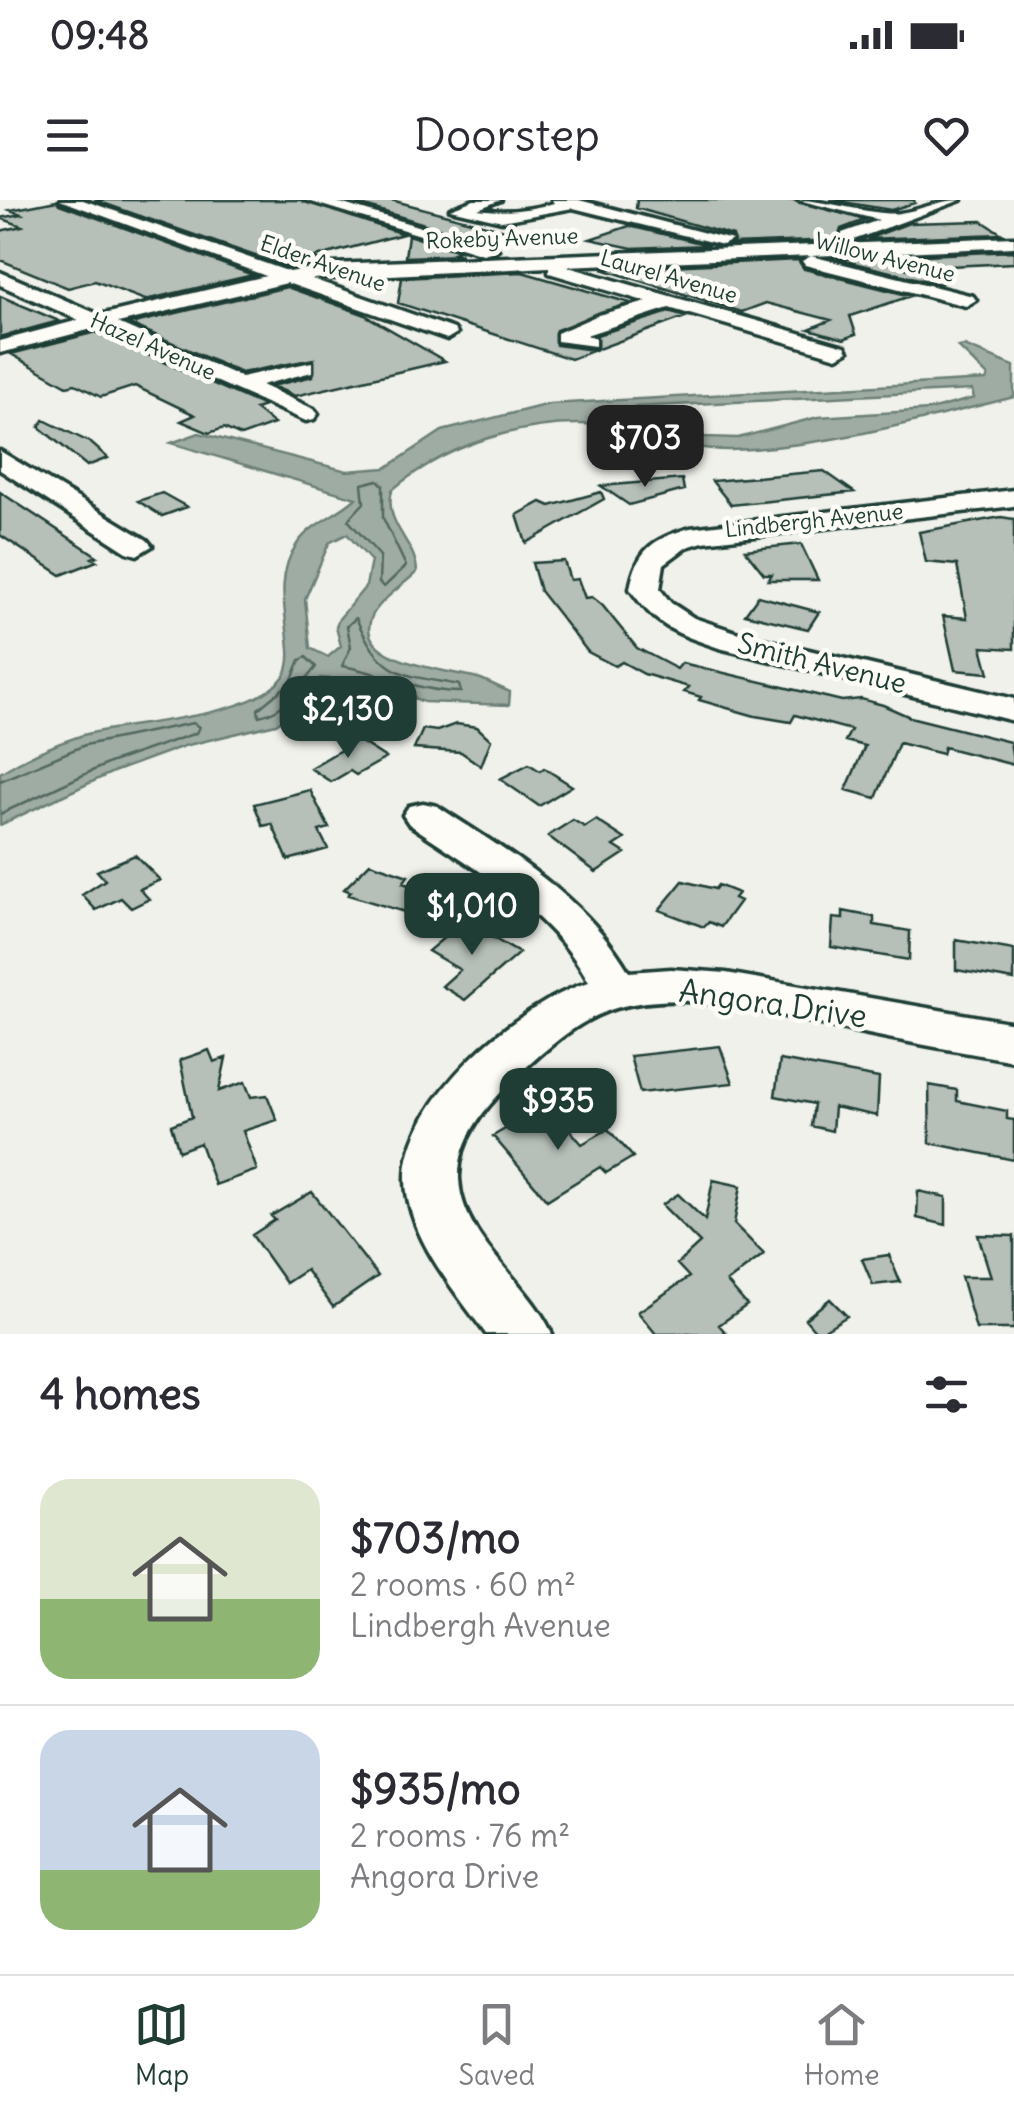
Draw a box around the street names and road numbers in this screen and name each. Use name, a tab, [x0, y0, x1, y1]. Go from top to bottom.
street label: Rokeby Avenue	[425, 221, 579, 255]
street label: Willow Avenue	[812, 226, 958, 288]
street label: Elder Avenue	[257, 229, 389, 297]
street label: Laurel Avenue	[597, 243, 741, 309]
street label: Hazel Avenue	[86, 306, 220, 386]
street label: Lindbergh Avenue	[723, 497, 905, 543]
street label: Smith Avenue	[734, 625, 910, 701]
street label: Angora Drive	[676, 970, 870, 1036]

